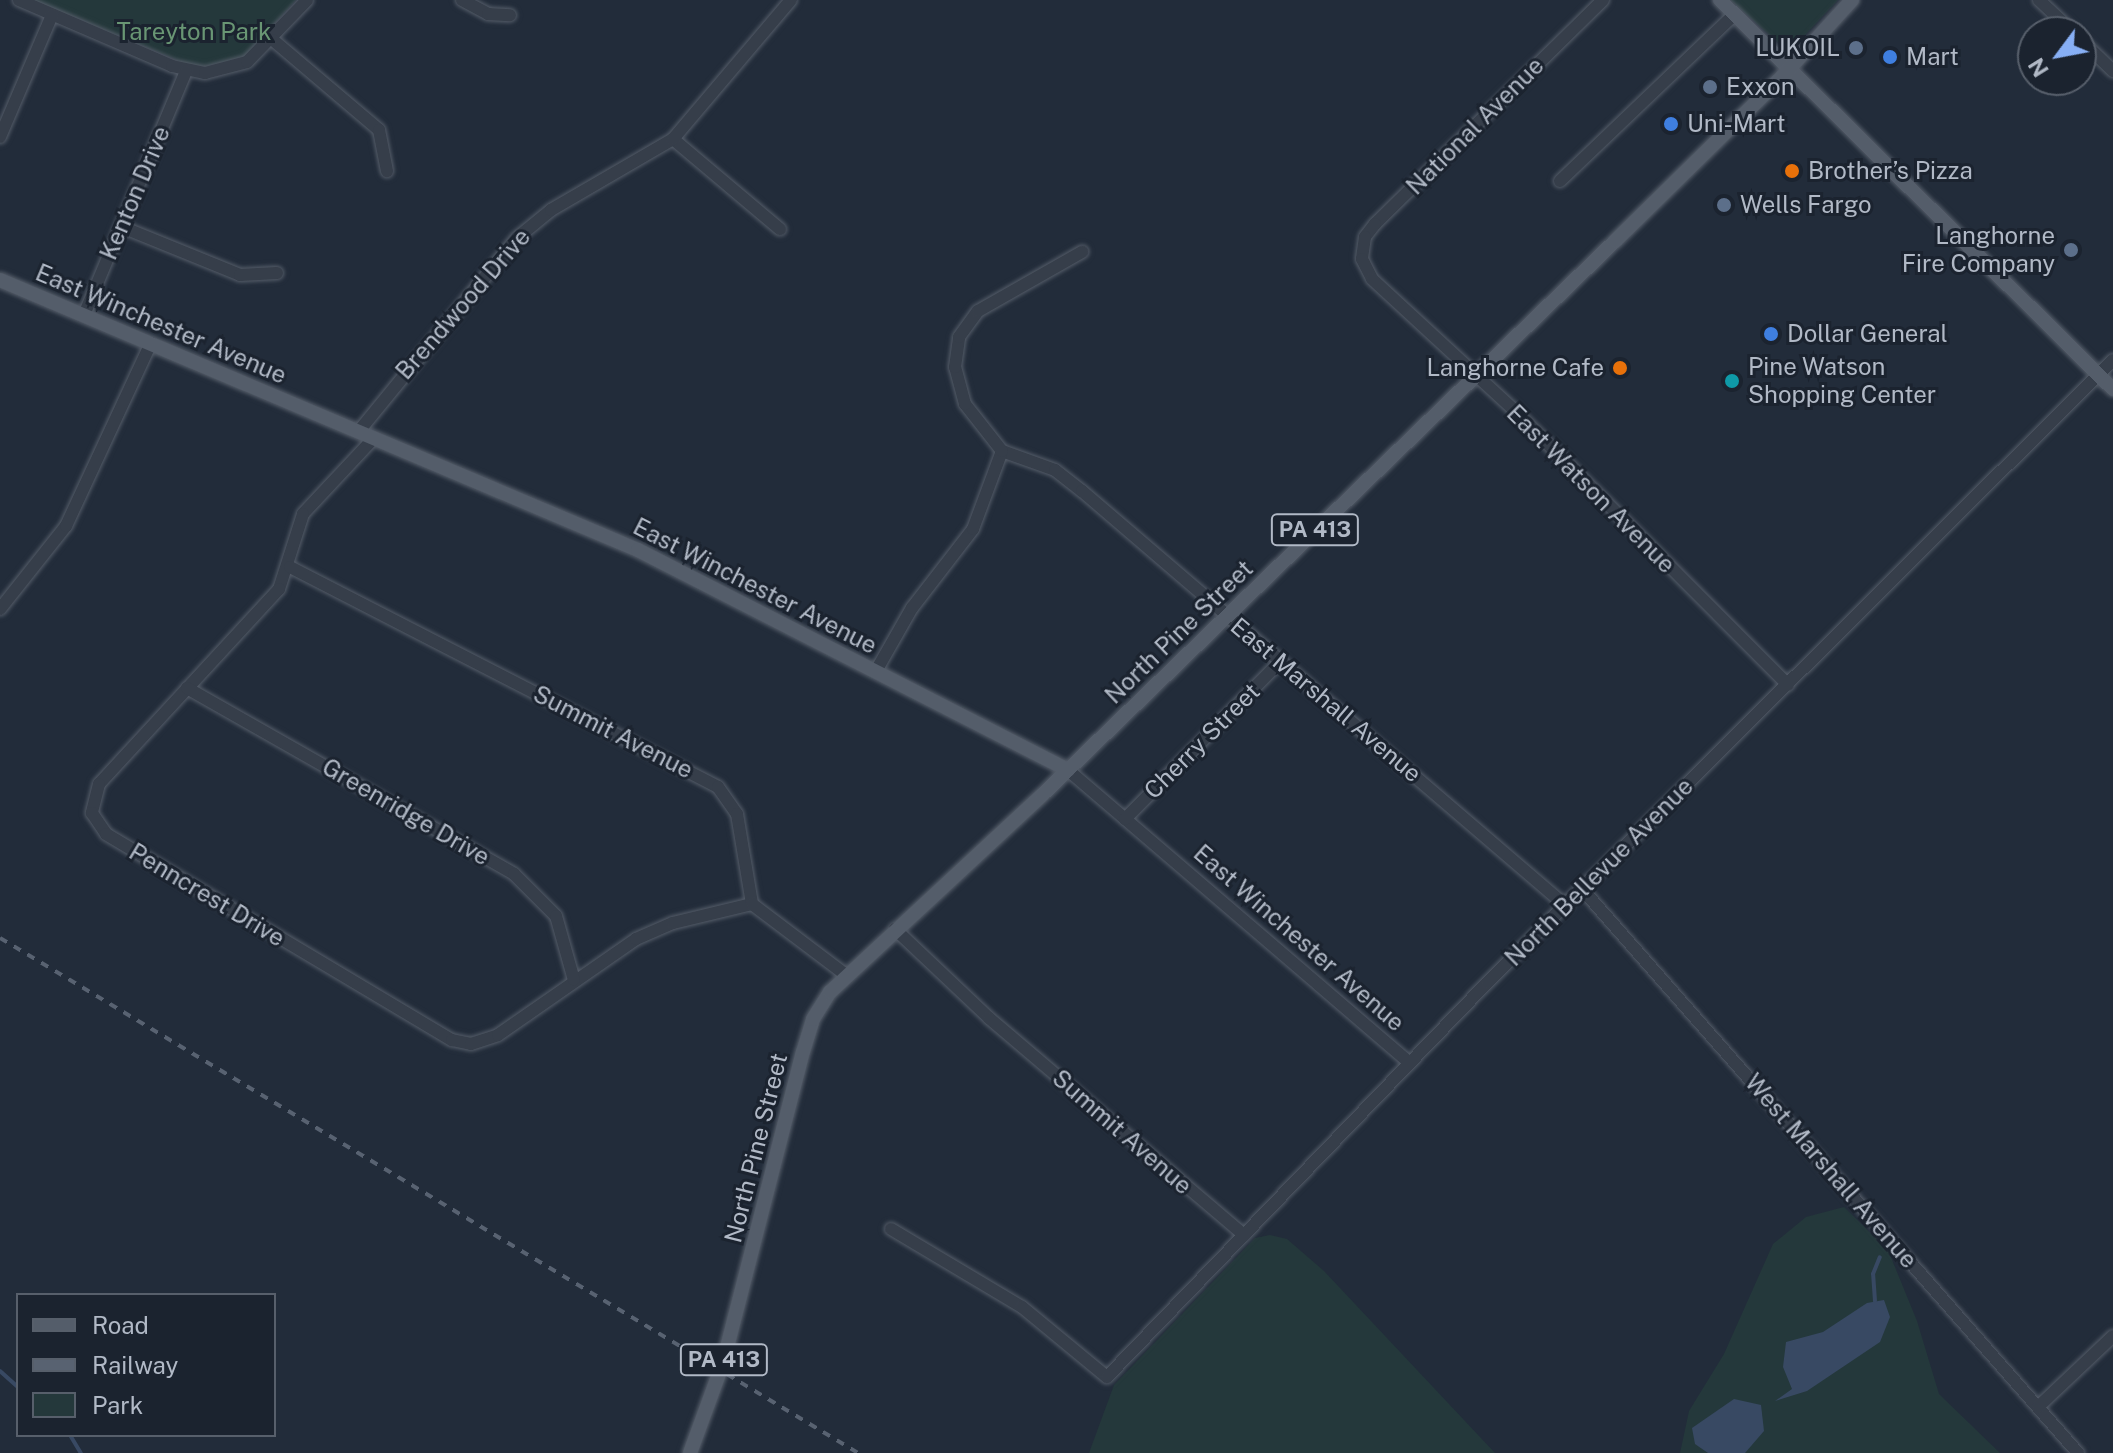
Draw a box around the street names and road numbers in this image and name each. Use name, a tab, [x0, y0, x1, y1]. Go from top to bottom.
street label: National Avenue	[1400, 51, 1550, 201]
street label: Kenton Drive	[94, 122, 176, 264]
street label: Brendwood Drive	[390, 223, 536, 385]
street label: East Winchester Avenue	[31, 258, 291, 390]
street label: East Watson Avenue	[1501, 399, 1681, 579]
street label: East Winchester Avenue	[628, 512, 882, 660]
road number: PA 413	[1269, 512, 1361, 548]
street label: North Pine Street	[1099, 554, 1259, 710]
street label: East Marshall Avenue	[1225, 612, 1427, 788]
street label: Cherry Street	[1138, 677, 1266, 805]
street label: Summit Avenue	[528, 679, 698, 785]
street label: Greenridge Drive	[317, 752, 495, 872]
street label: North Bellevue Avenue	[1499, 772, 1699, 972]
street label: Penncrest Drive	[124, 837, 290, 953]
street label: East Winchester Avenue	[1188, 839, 1410, 1037]
street label: North Pine Street	[719, 1050, 793, 1246]
street label: Summit Avenue	[1046, 1064, 1198, 1200]
street label: West Marshall Avenue	[1739, 1068, 1923, 1274]
road number: PA 413	[678, 1342, 770, 1378]

